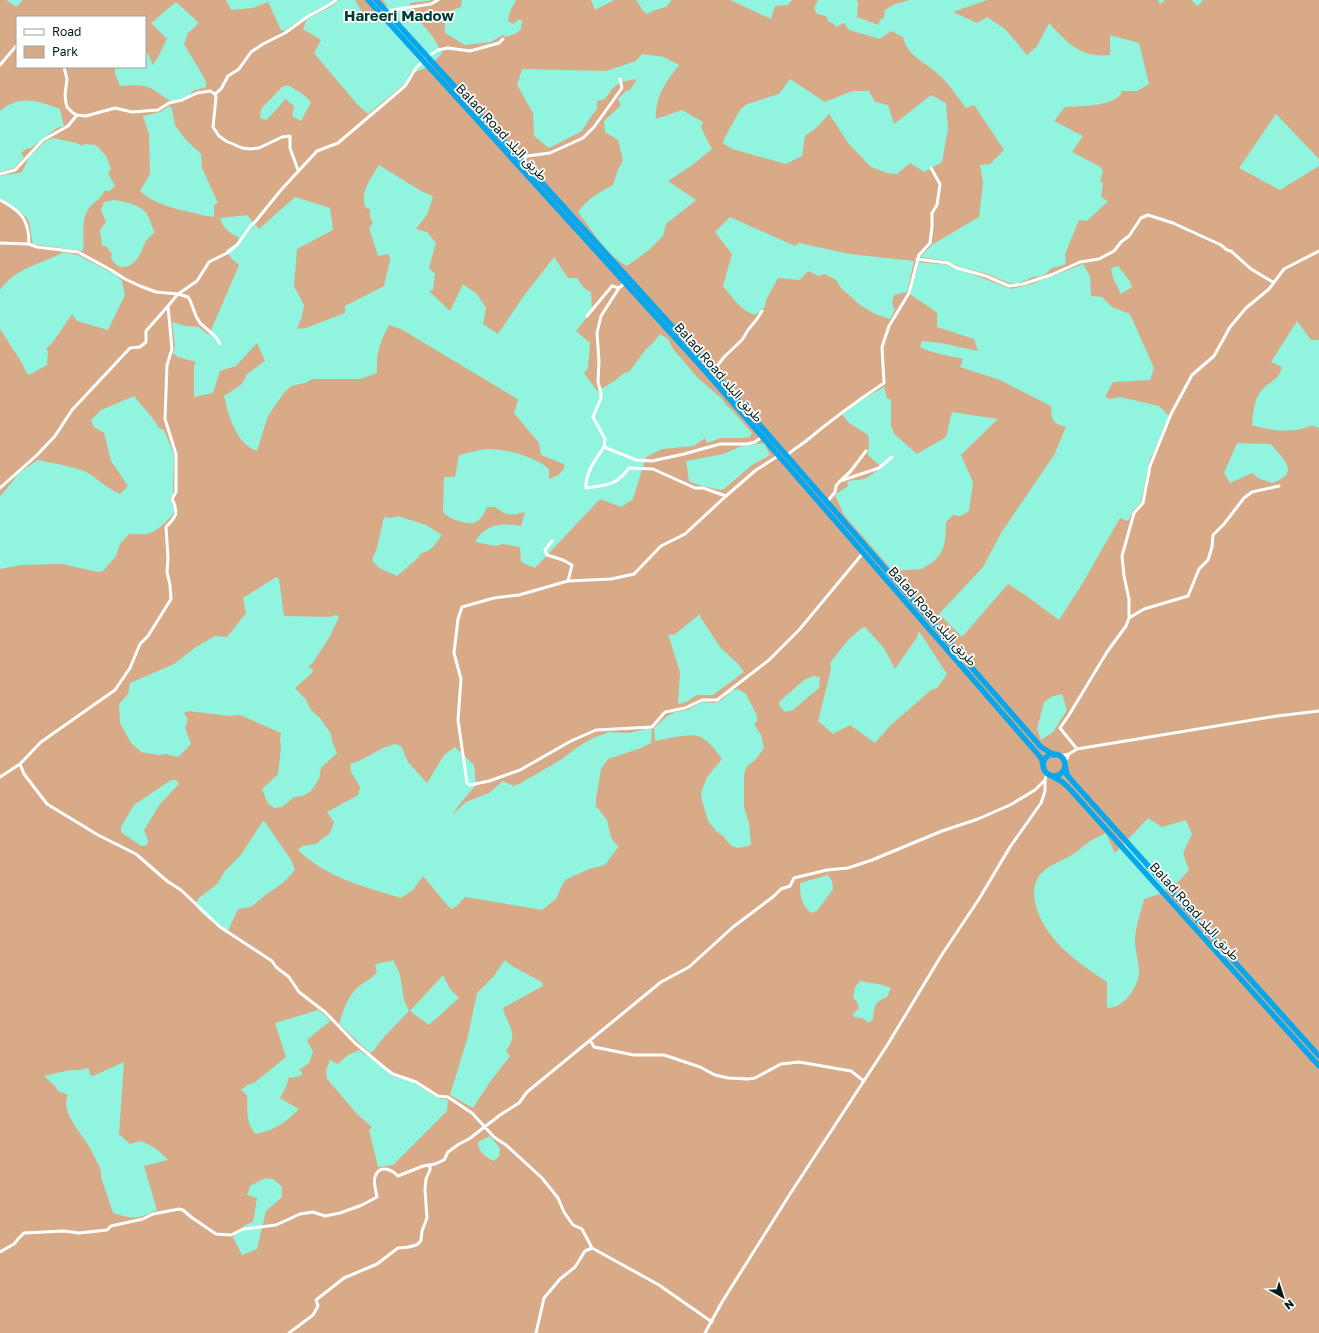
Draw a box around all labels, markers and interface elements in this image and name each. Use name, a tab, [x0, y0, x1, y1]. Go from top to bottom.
district label: Hareeri Madow	[344, 6, 454, 24]
legend	[16, 16, 146, 68]
text: Road	[52, 24, 81, 39]
text: Park	[52, 44, 78, 59]
street label: Balad Road طريق البلد	[452, 80, 551, 185]
street label: Balad Road طريق البلد	[671, 319, 767, 426]
street label: Balad Road طريق البلد	[885, 563, 981, 670]
street label: Balad Road طريق البلد	[1146, 859, 1244, 964]
north arrow	[1263, 1277, 1303, 1317]
text: N	[1282, 1297, 1297, 1313]

